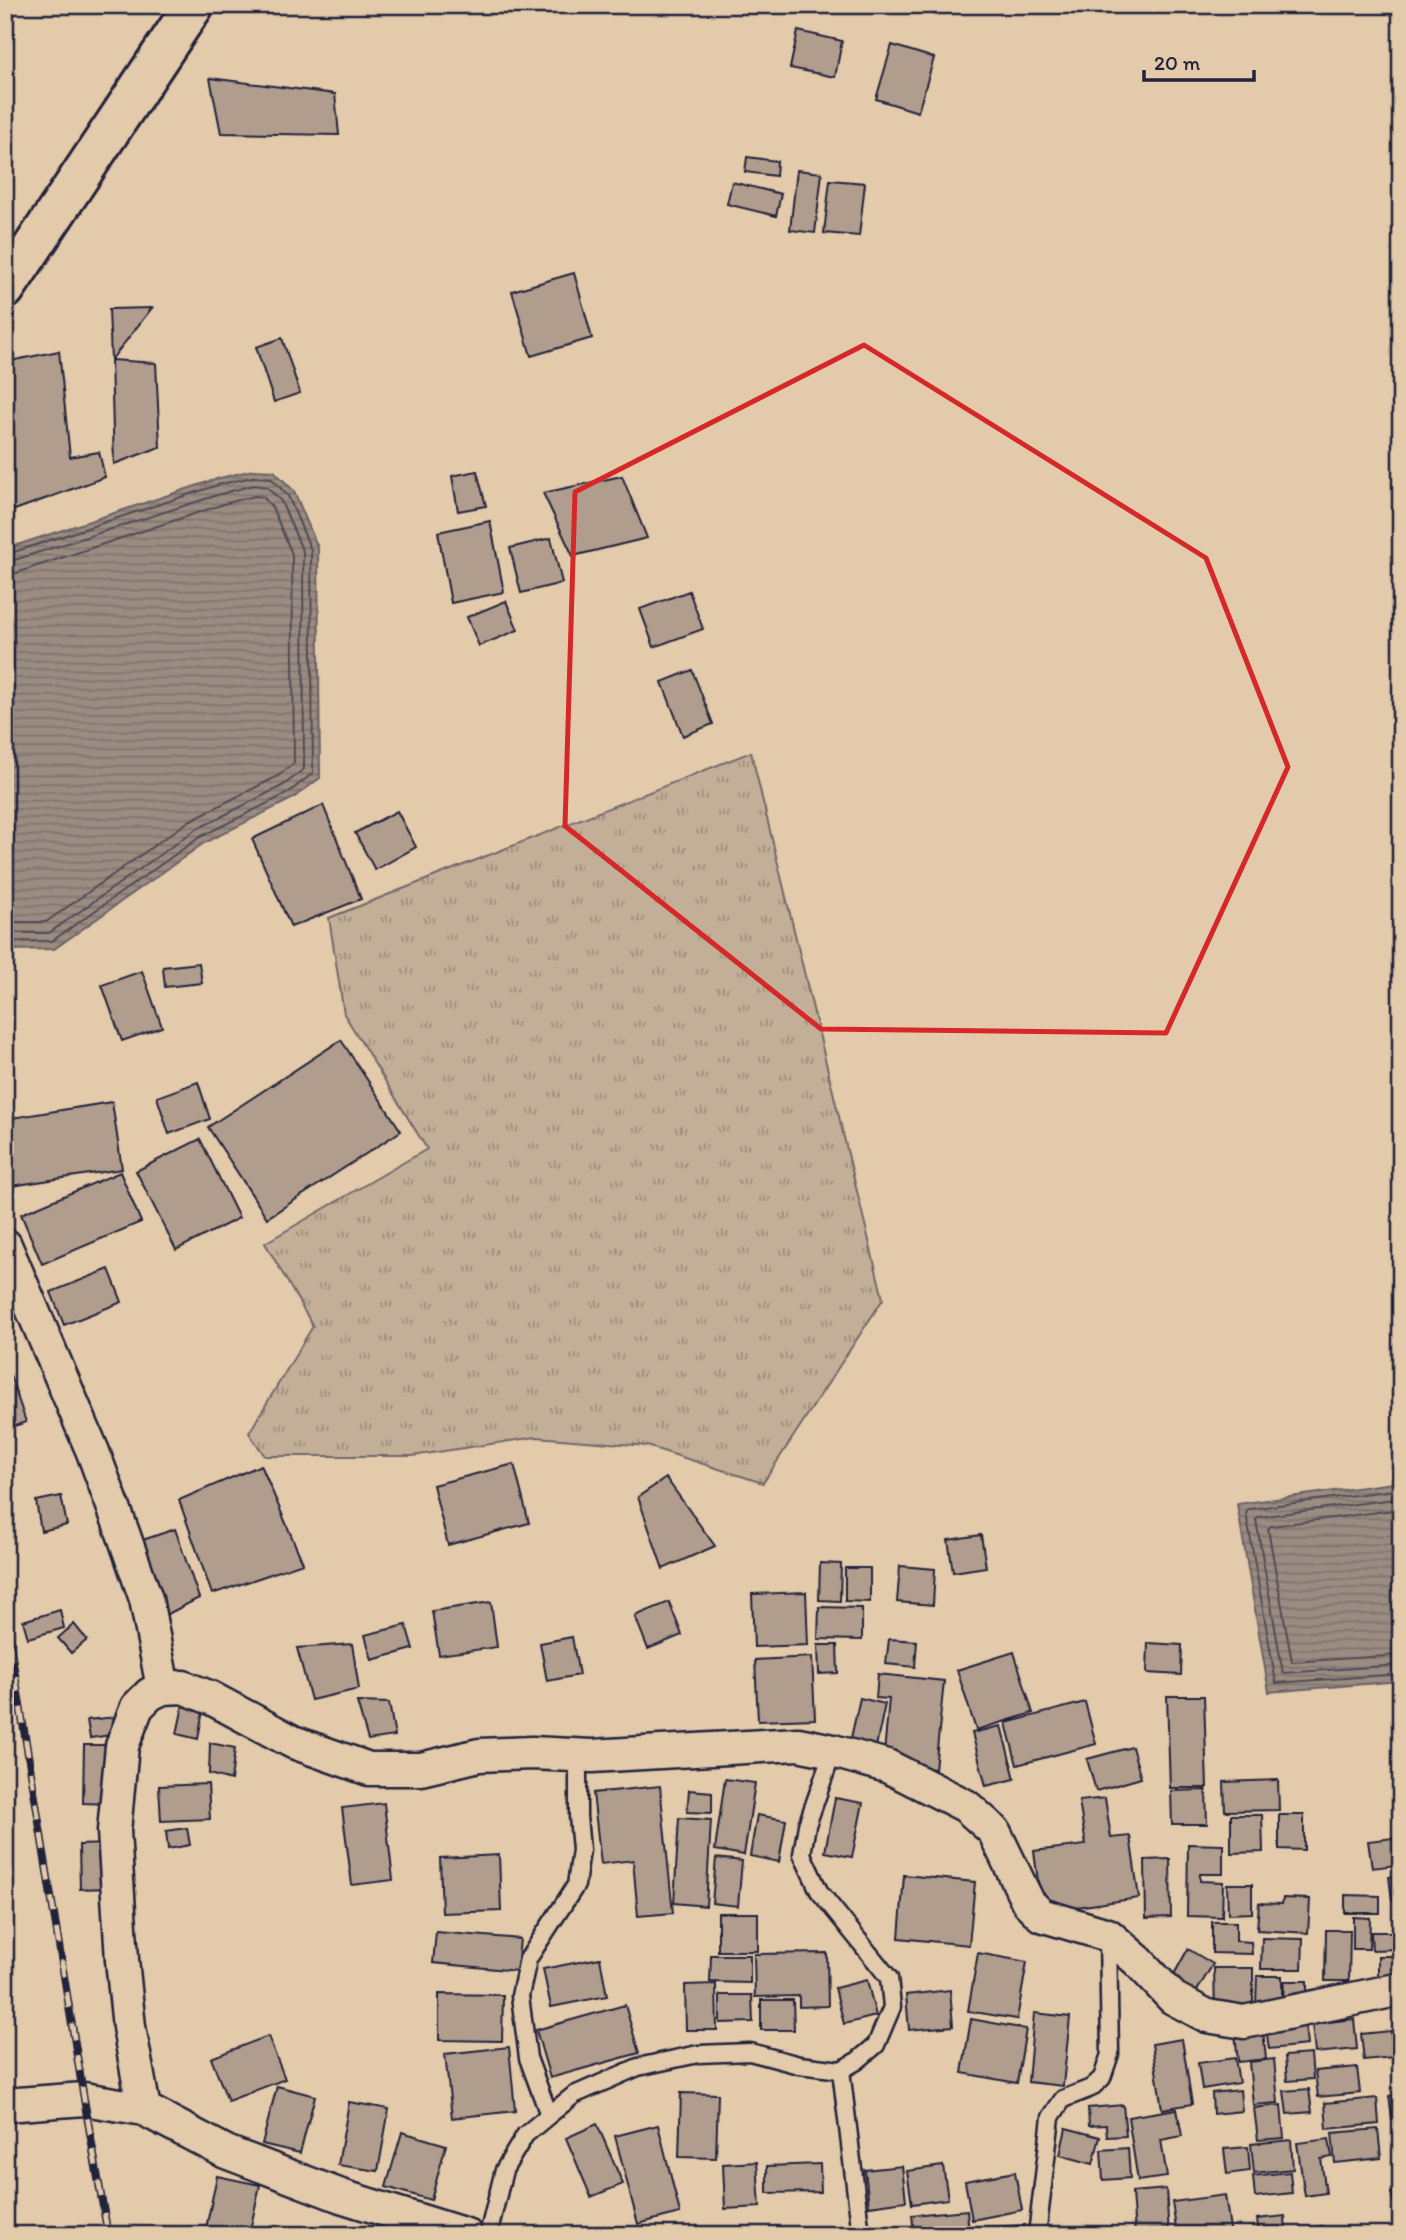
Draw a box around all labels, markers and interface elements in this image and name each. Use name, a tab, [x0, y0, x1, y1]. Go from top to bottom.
scale bar	[1144, 38, 1254, 82]
text: 20 m	[1154, 50, 1201, 75]

